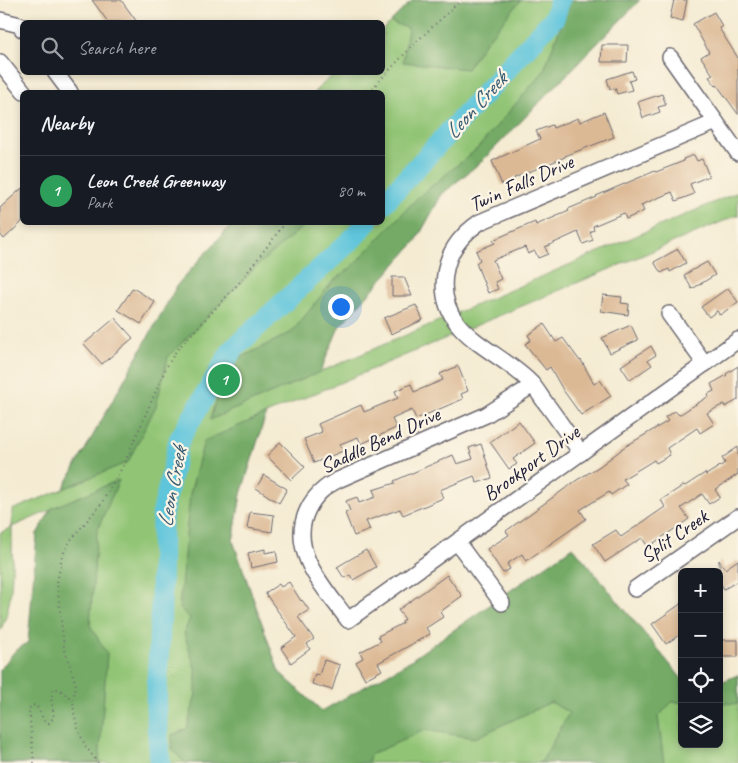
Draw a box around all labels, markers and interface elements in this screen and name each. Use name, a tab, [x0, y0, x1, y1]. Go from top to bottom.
search box	[20, 20, 385, 75]
icon: search	[38, 34, 66, 62]
text: Search here	[78, 36, 155, 60]
water label: Leon Creek	[438, 63, 516, 145]
text: Nearby	[40, 110, 93, 136]
street label: Twin Falls Drive	[465, 148, 578, 218]
text: Leon Creek Greenway	[87, 169, 225, 193]
text: 1	[52, 181, 60, 201]
text: 80 m	[338, 181, 365, 201]
text: Park	[87, 193, 112, 213]
your location	[328, 294, 354, 320]
pin: 1	[208, 361, 240, 399]
street label: Saddle Bend Drive	[316, 400, 445, 479]
street label: Brookport Drive	[477, 418, 586, 507]
water label: Leon Creek	[151, 441, 194, 529]
street label: Split Creek	[635, 503, 714, 569]
map controls	[678, 568, 723, 748]
button: +	[678, 568, 723, 613]
button: −	[678, 613, 723, 658]
button: locate	[678, 658, 723, 703]
button: layers	[678, 703, 723, 748]

